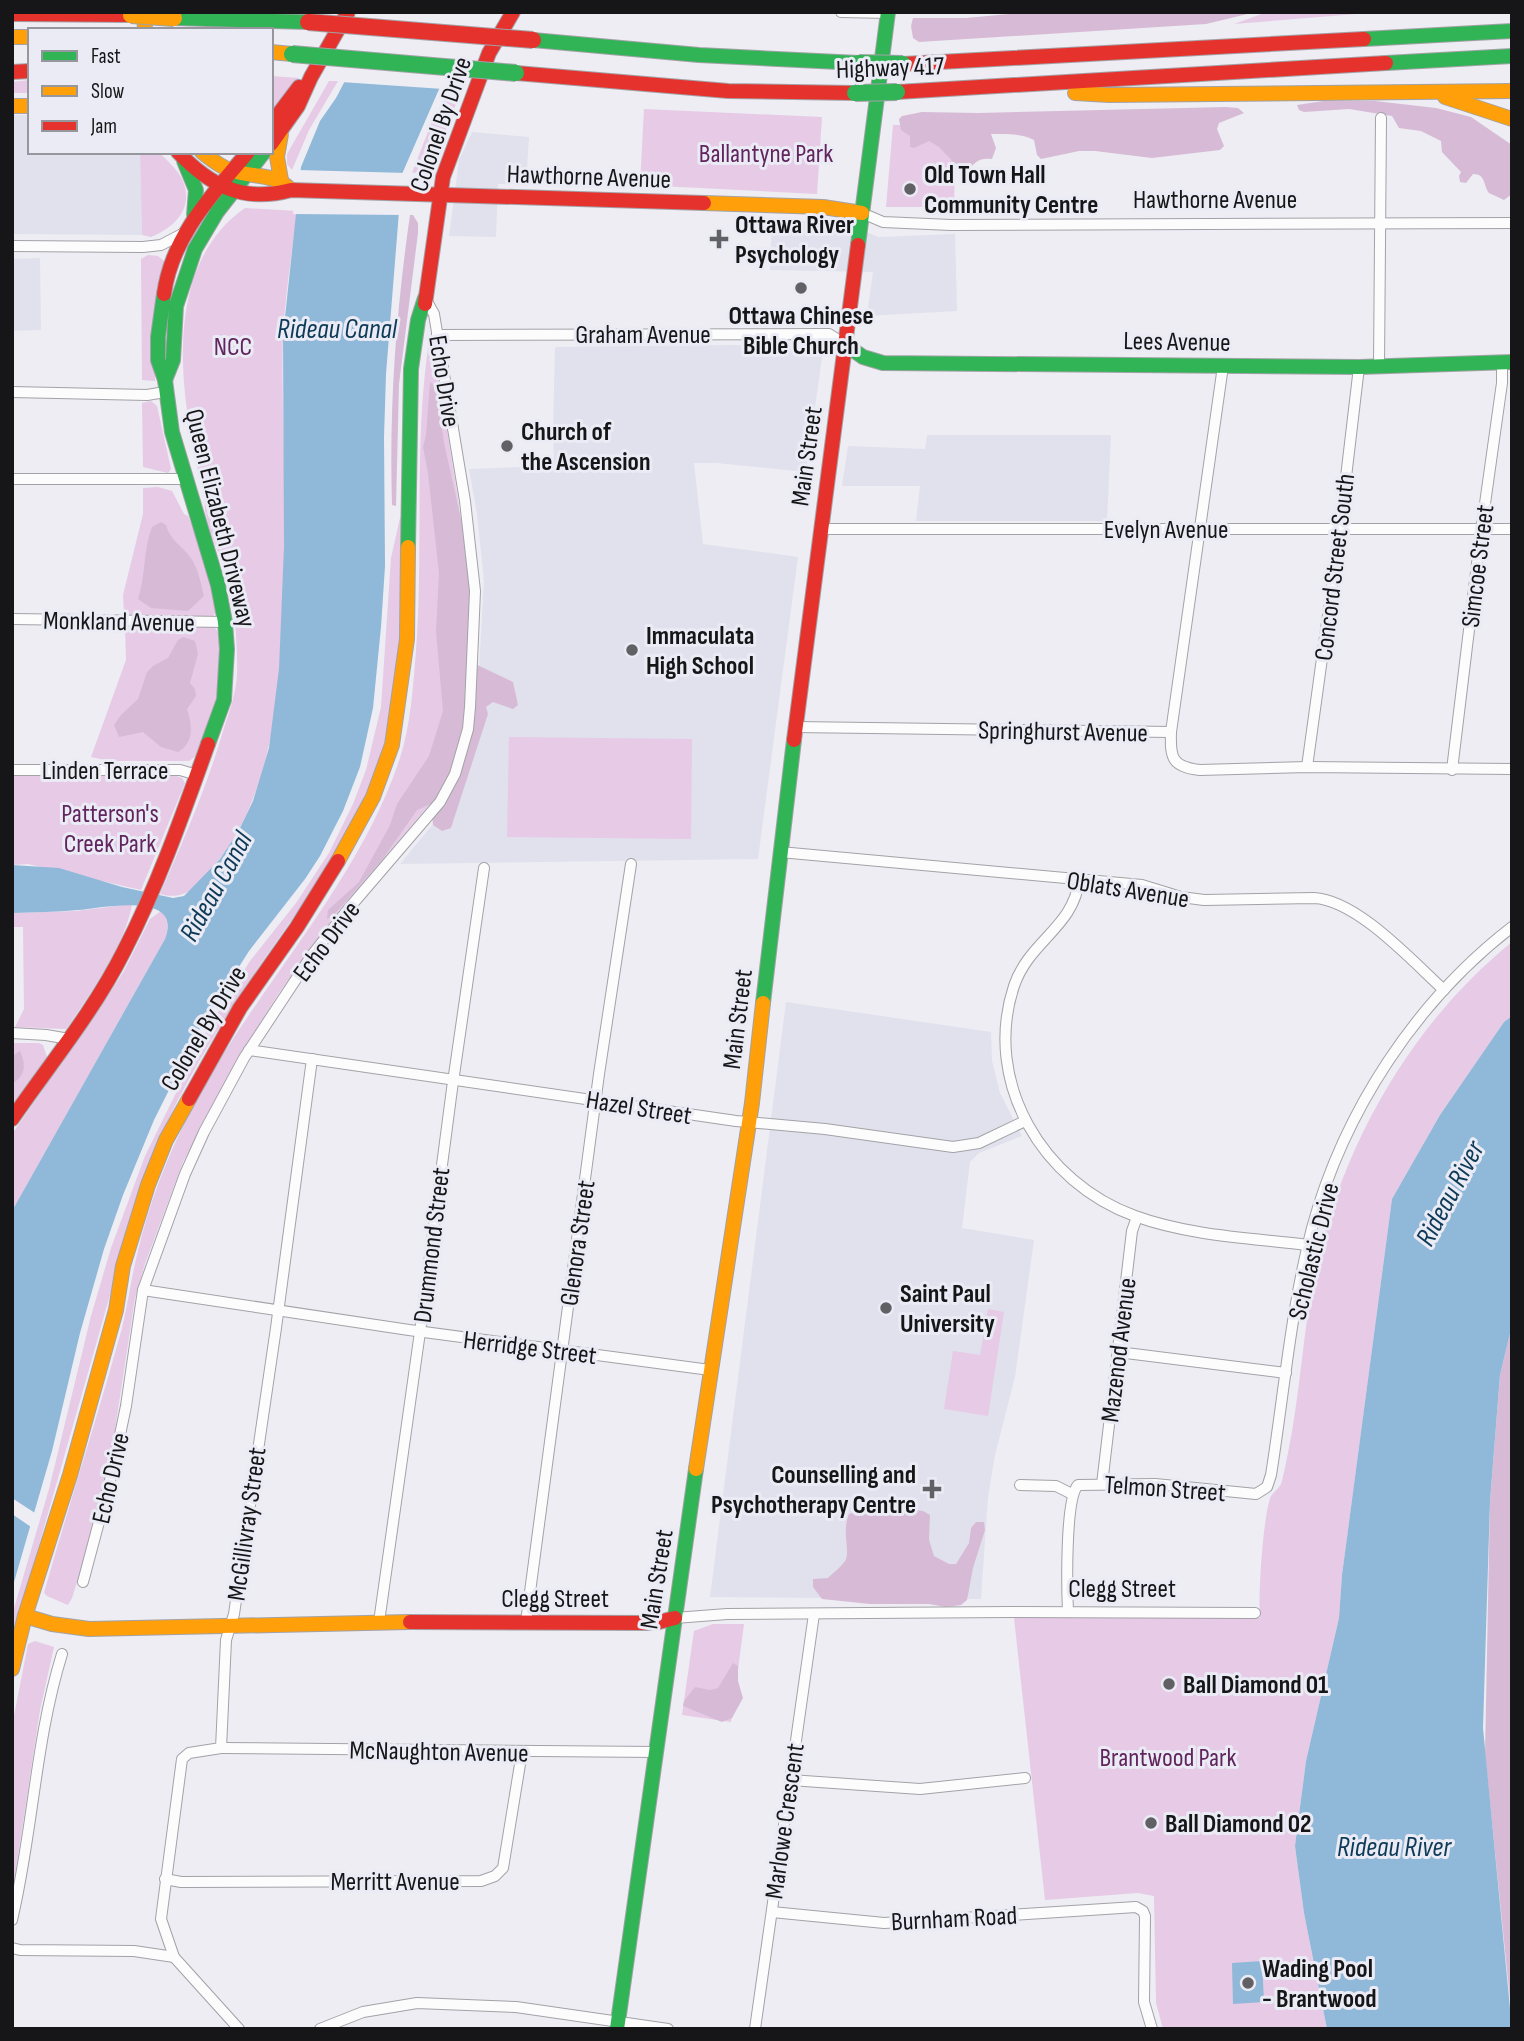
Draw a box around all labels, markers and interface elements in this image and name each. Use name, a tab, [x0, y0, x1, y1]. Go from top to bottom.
legend	[28, 28, 273, 154]
text: Fast	[91, 44, 121, 69]
street label: Highway 417	[835, 51, 945, 86]
street label: Colonel By Drive	[404, 53, 479, 196]
text: Slow	[91, 79, 125, 104]
text: Jam	[90, 114, 117, 139]
park label: Ballantyne Park	[699, 139, 833, 170]
street label: Hawthorne Avenue	[506, 159, 672, 196]
place label: Old Town Hall Community Centre	[924, 160, 1098, 221]
marker: Old Town Hall Community Centre	[902, 181, 918, 197]
street label: Hawthorne Avenue	[1133, 185, 1297, 216]
place label: Ottawa River Psychology	[735, 210, 854, 271]
marker: Ottawa River Psychology	[709, 229, 729, 249]
marker: Ottawa Chinese Bible Church	[793, 280, 809, 296]
place label: Ottawa Chinese Bible Church	[728, 301, 874, 362]
water label: Rideau Canal	[277, 313, 398, 346]
street label: Graham Avenue	[575, 320, 711, 351]
street label: Lees Avenue	[1123, 326, 1231, 359]
park label: NCC	[214, 332, 252, 363]
street label: Echo Drive	[421, 333, 466, 429]
street label: Main Street	[785, 404, 830, 508]
street label: Queen Elizabeth Driveway	[177, 406, 262, 631]
place label: Church of the Ascension	[521, 417, 651, 478]
marker: Church of the Ascension	[499, 438, 515, 454]
street label: Concord Street South	[1309, 472, 1362, 662]
street label: Simcoe Street	[1456, 503, 1501, 629]
street label: Evelyn Avenue	[1104, 515, 1228, 546]
street label: Monkland Avenue	[43, 606, 195, 639]
place label: Immaculata High School	[646, 621, 754, 682]
marker: Immaculata High School	[624, 642, 640, 658]
street label: Springhurst Avenue	[978, 716, 1148, 749]
street label: Linden Terrace	[42, 756, 168, 787]
park label: Patterson's Creek Park	[61, 799, 159, 860]
water label: Rideau Canal	[173, 825, 260, 947]
street label: Oblats Avenue	[1064, 866, 1191, 915]
street label: Echo Drive	[287, 896, 367, 988]
street label: Colonel By Drive	[155, 961, 254, 1097]
street label: Main Street	[717, 967, 760, 1071]
street label: Hazel Street	[584, 1085, 694, 1132]
water label: Rideau River	[1409, 1135, 1492, 1252]
street label: Drummond Street	[408, 1166, 457, 1325]
street label: Glenora Street	[554, 1178, 603, 1308]
street label: Scholastic Drive	[1282, 1180, 1346, 1323]
street label: Mazenod Avenue	[1095, 1276, 1144, 1424]
place label: Saint Paul University	[900, 1279, 995, 1340]
marker: Saint Paul University	[878, 1300, 894, 1316]
street label: Herridge Street	[461, 1325, 598, 1372]
street label: Echo Drive	[86, 1430, 137, 1527]
street label: McGillivray Street	[221, 1445, 274, 1603]
place label: Counselling and Psychotherapy Centre	[711, 1460, 916, 1521]
street label: Telmon Street	[1103, 1470, 1227, 1509]
marker: Counselling and Psychotherapy Centre	[922, 1479, 942, 1499]
street label: Main Street	[634, 1527, 681, 1631]
street label: Clegg Street	[1068, 1574, 1176, 1605]
street label: Clegg Street	[501, 1584, 609, 1615]
place label: Ball Diamond 01	[1183, 1670, 1328, 1701]
marker: Ball Diamond 01	[1161, 1676, 1177, 1692]
street label: McNaughton Avenue	[349, 1735, 529, 1770]
street label: Marlowe Crescent	[759, 1741, 812, 1901]
park label: Brantwood Park	[1100, 1743, 1237, 1774]
place label: Ball Diamond 02	[1165, 1809, 1311, 1840]
marker: Ball Diamond 02	[1143, 1815, 1159, 1831]
water label: Rideau River	[1337, 1831, 1452, 1864]
street label: Merritt Avenue	[330, 1867, 460, 1898]
street label: Burnham Road	[890, 1901, 1018, 1938]
place label: Wading Pool - Brantwood	[1262, 1954, 1377, 2015]
marker: Wading Pool - Brantwood	[1240, 1975, 1256, 1991]

